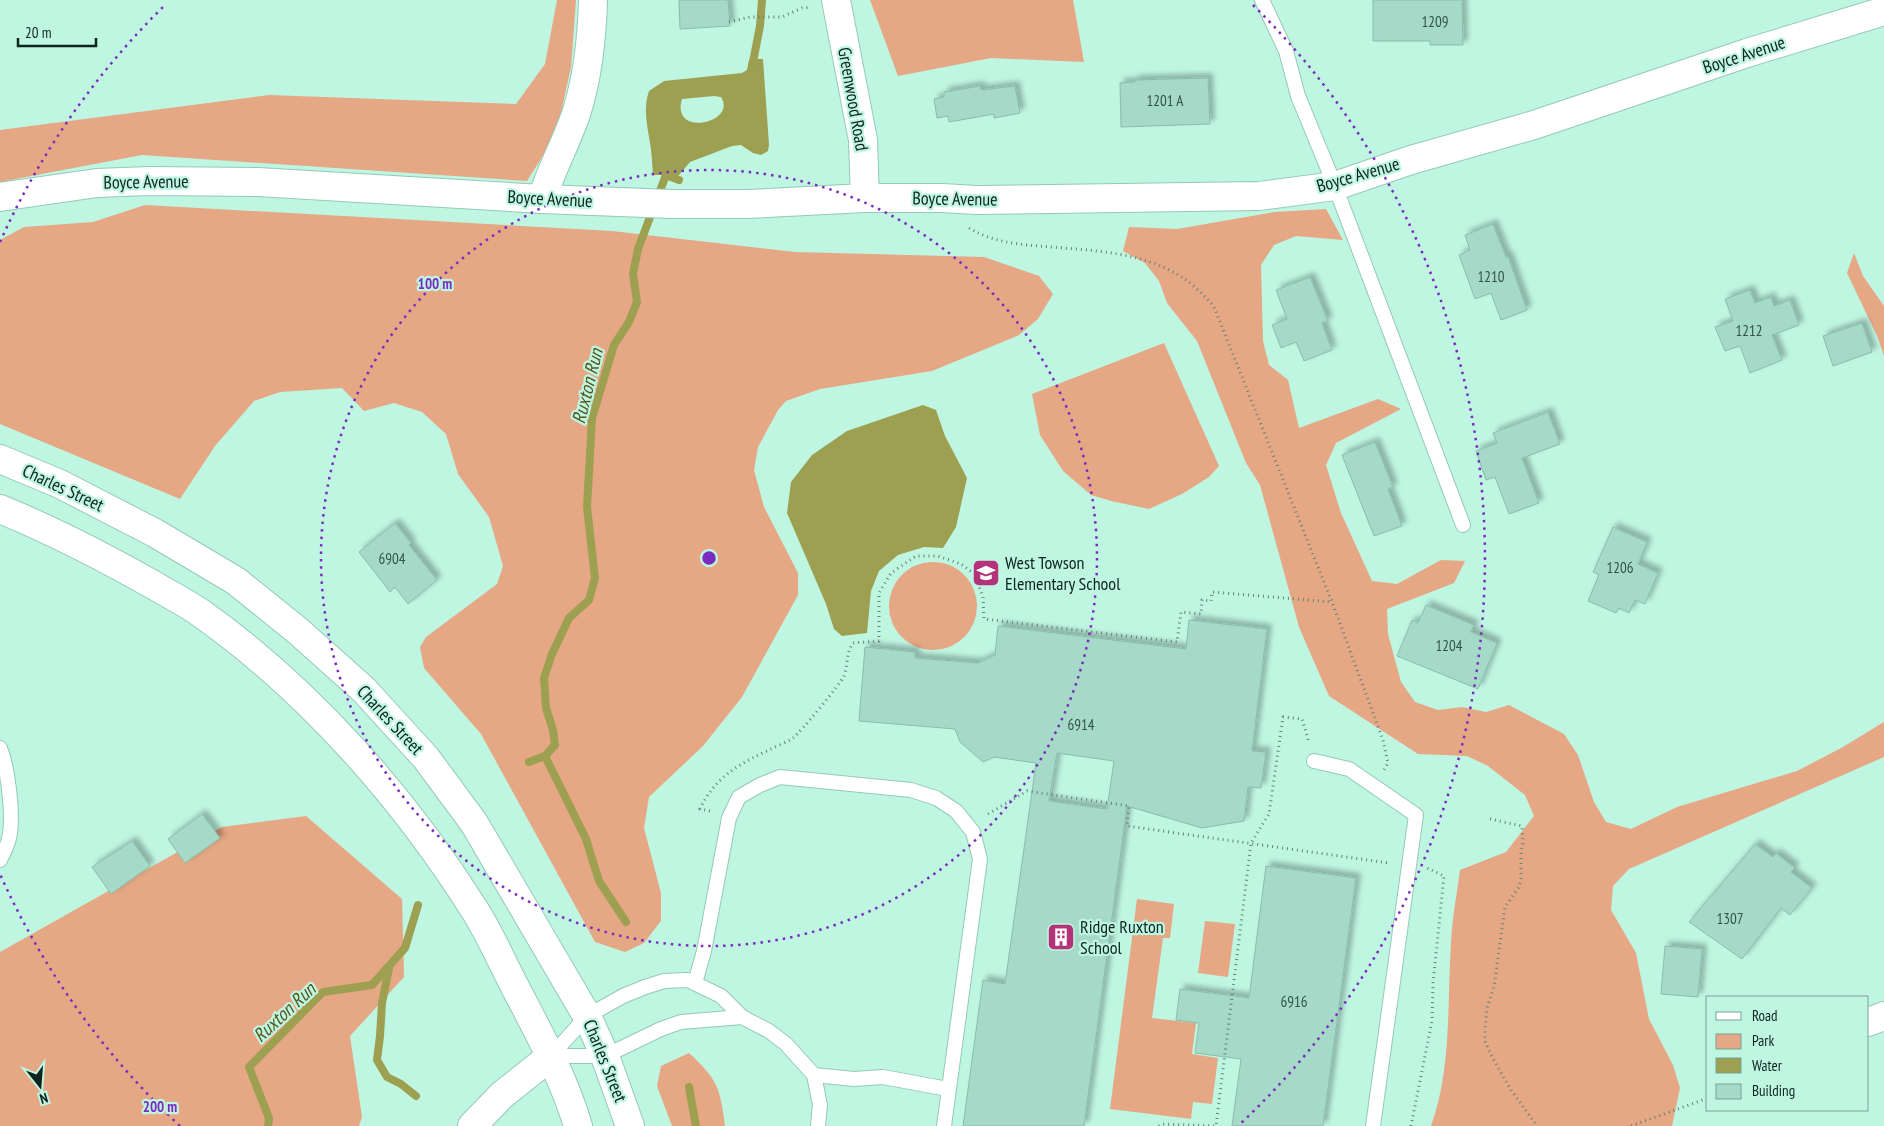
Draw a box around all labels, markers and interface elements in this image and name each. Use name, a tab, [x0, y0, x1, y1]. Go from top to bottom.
house number: 1209	[1421, 12, 1449, 31]
scale bar	[18, 15, 95, 47]
text: 20 m	[25, 23, 51, 42]
street label: Boyce Avenue	[1700, 30, 1788, 79]
street label: Greenwood Road	[833, 45, 874, 152]
house number: 1201 A	[1147, 91, 1184, 110]
street label: Boyce Avenue	[1314, 152, 1402, 197]
street label: Boyce Avenue	[103, 169, 189, 194]
street label: Boyce Avenue	[507, 185, 593, 212]
street label: Boyce Avenue	[912, 186, 998, 211]
house number: 1210	[1477, 267, 1505, 286]
text: 100 m	[418, 274, 452, 293]
house number: 1212	[1735, 321, 1763, 340]
water label: Ruxton Run	[566, 344, 608, 426]
street label: Charles Street	[19, 459, 108, 516]
house number: 6904	[378, 549, 406, 568]
centre of rings	[700, 549, 718, 567]
place label: West Towson Elementary School	[1005, 551, 1121, 595]
school or university icon: West Towson Elementary School	[971, 558, 1001, 588]
house number: 1206	[1606, 558, 1634, 577]
house number: 1204	[1435, 636, 1463, 655]
street label: Charles Street	[352, 680, 429, 759]
house number: 6914	[1067, 715, 1095, 734]
house number: 1307	[1716, 909, 1744, 928]
place label: Ridge Ruxton School	[1080, 915, 1164, 959]
building icon: Ridge Ruxton School	[1046, 922, 1076, 952]
water label: Ruxton Run	[248, 976, 321, 1047]
house number: 6916	[1280, 992, 1308, 1011]
legend	[1706, 996, 1869, 1111]
text: Road	[1752, 1006, 1778, 1025]
street label: Charles Street	[578, 1016, 632, 1106]
text: Park	[1752, 1031, 1774, 1050]
text: Water	[1752, 1056, 1783, 1075]
north arrow	[15, 1061, 65, 1111]
text: Building	[1752, 1081, 1795, 1100]
text: N	[38, 1089, 50, 1108]
text: 200 m	[143, 1097, 177, 1116]

